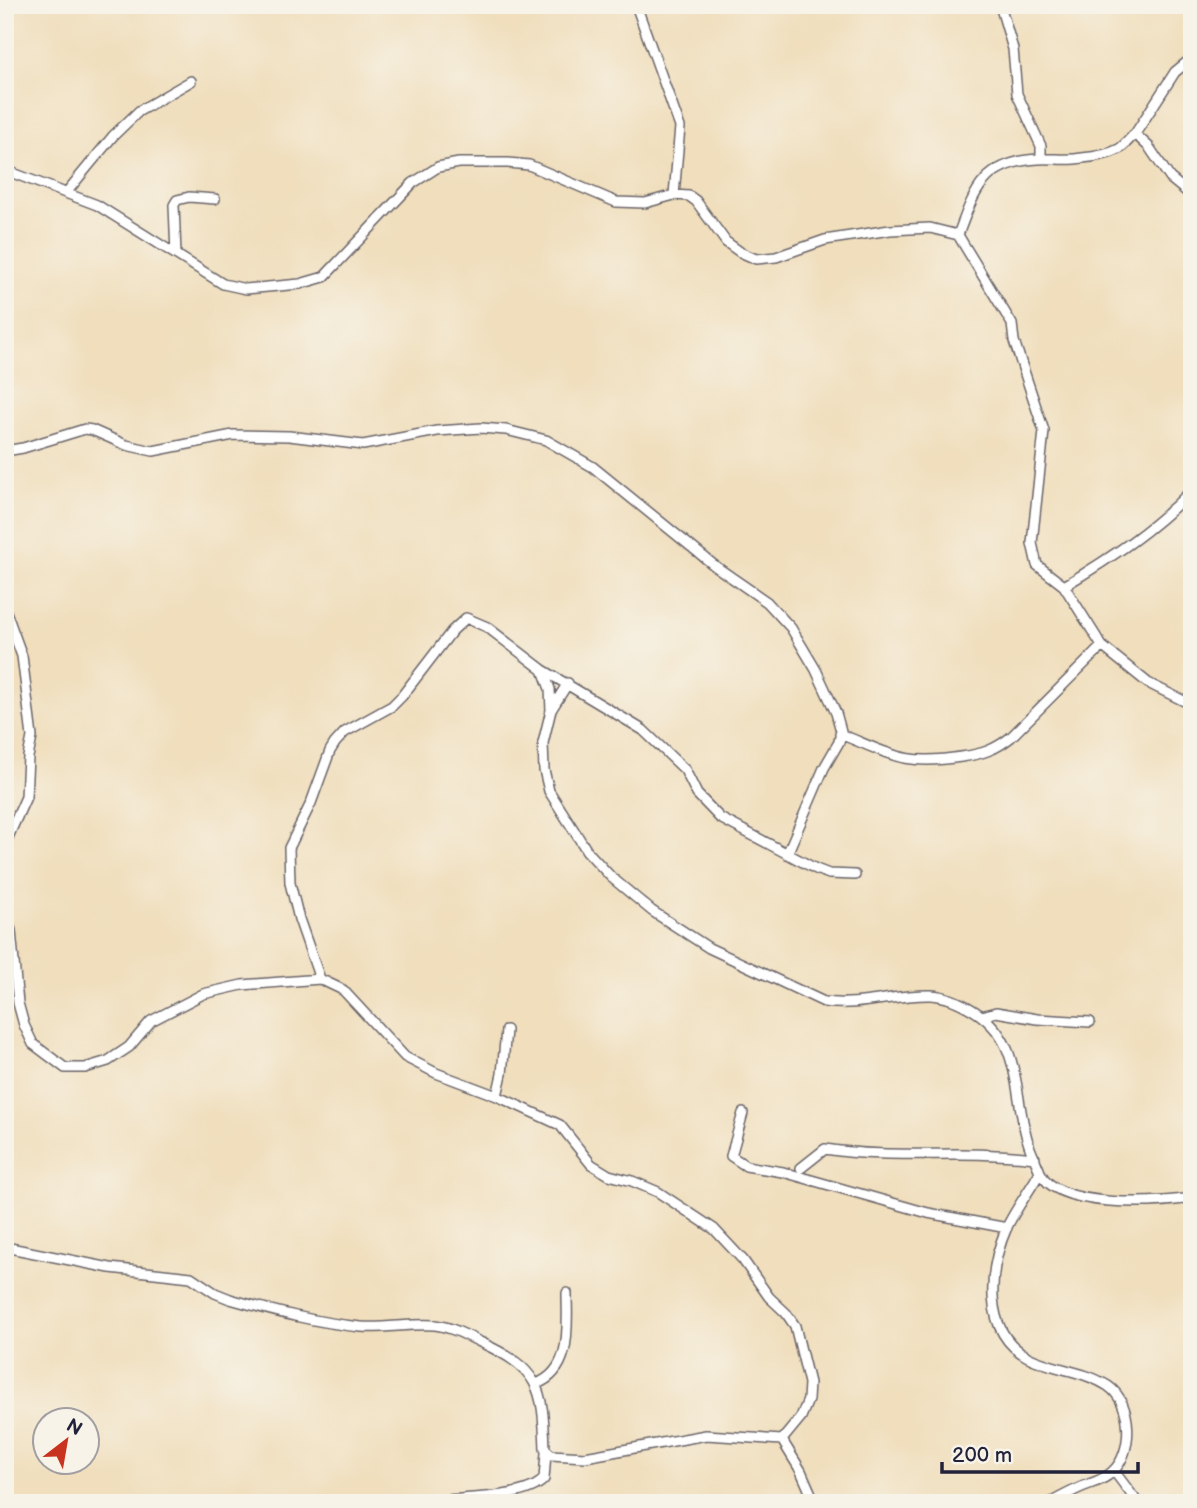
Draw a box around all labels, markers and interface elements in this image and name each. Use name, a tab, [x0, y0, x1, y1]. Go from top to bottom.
north arrow	[32, 1406, 102, 1476]
text: N	[62, 1414, 86, 1441]
scale bar	[942, 1431, 1138, 1475]
text: 200 m	[952, 1443, 1012, 1468]

